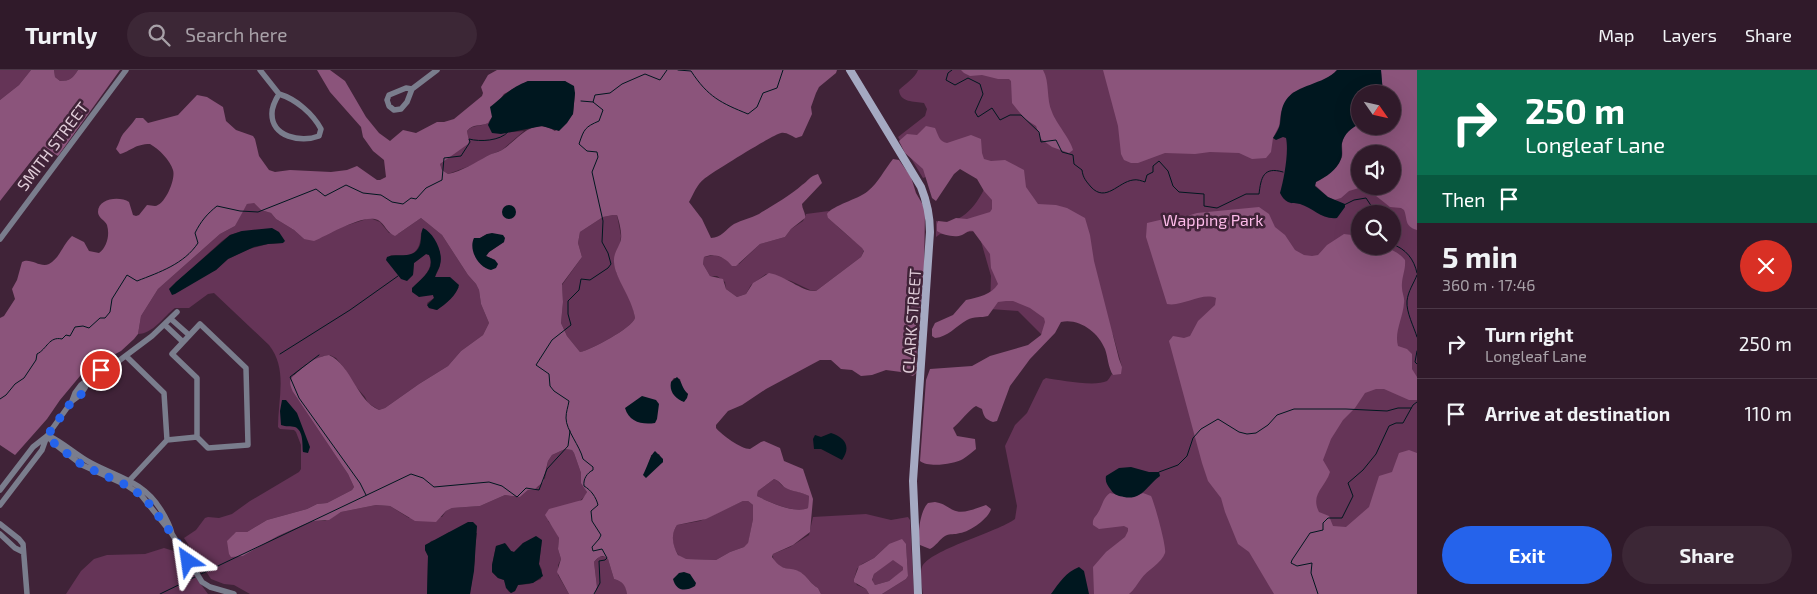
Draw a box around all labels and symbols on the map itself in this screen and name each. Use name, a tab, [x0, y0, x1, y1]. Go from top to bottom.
north arrow	[1351, 85, 1401, 135]
street label: SMITH STREET	[12, 98, 92, 194]
park label: Wapping Park	[1163, 210, 1263, 229]
street label: CLARK STREET	[898, 268, 924, 374]
pin	[80, 349, 122, 391]
position arrow	[161, 534, 213, 586]

